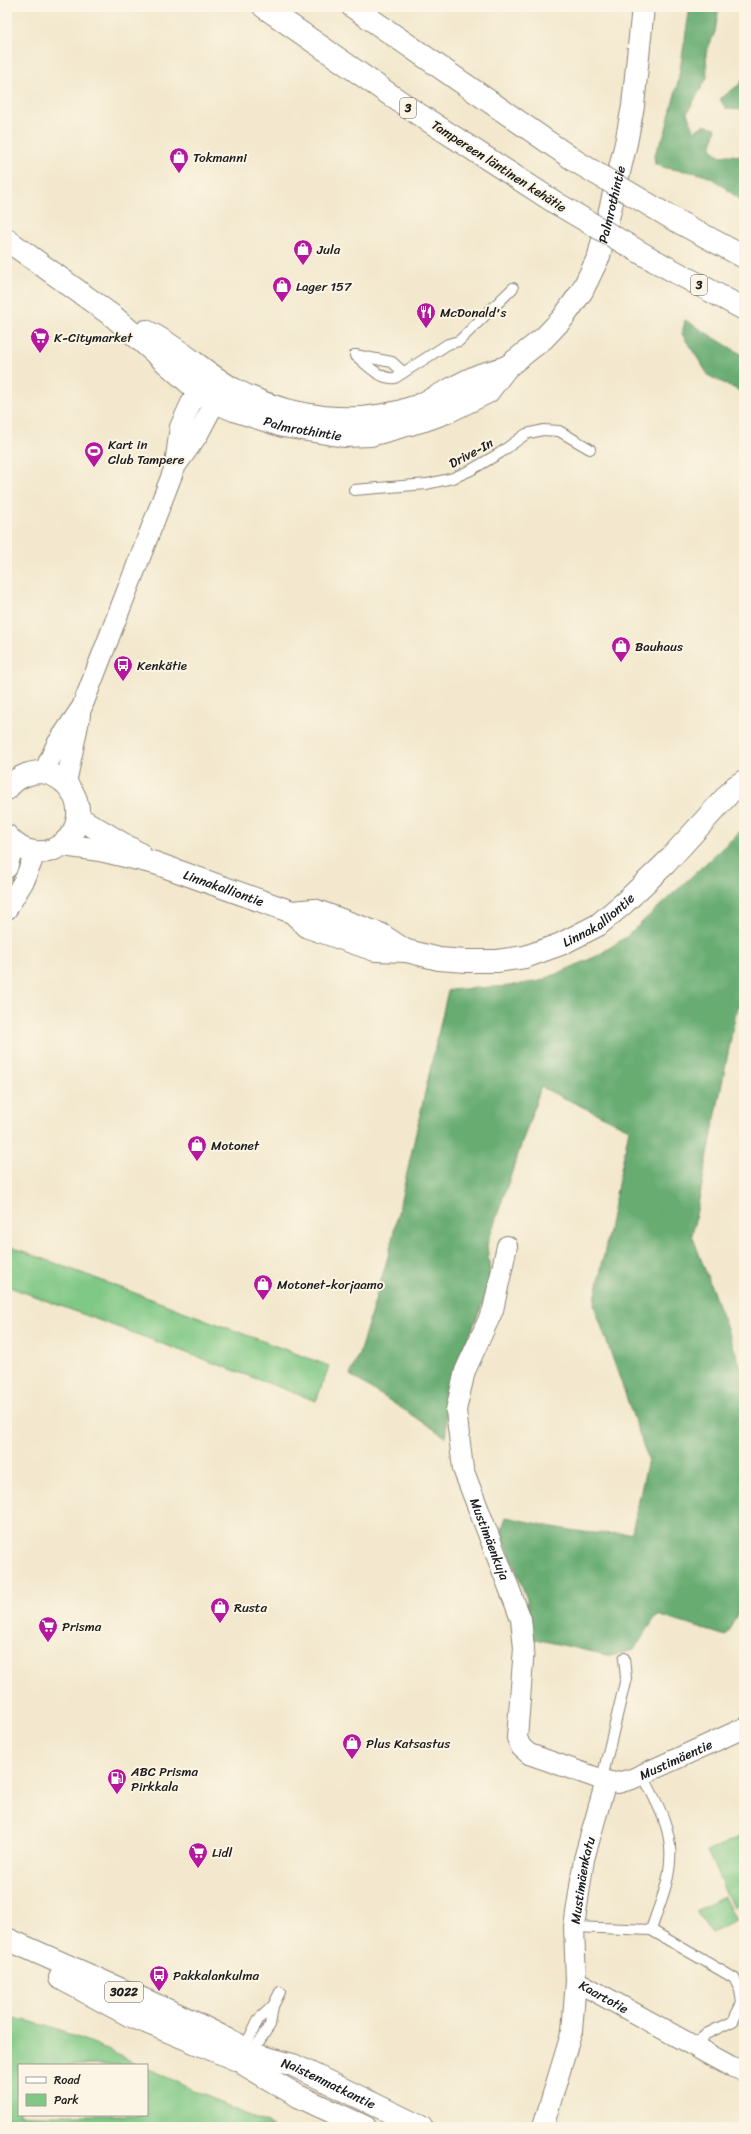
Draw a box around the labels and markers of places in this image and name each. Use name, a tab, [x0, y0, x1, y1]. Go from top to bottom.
shop icon: Tokmanni	[168, 146, 190, 174]
place label: Tokmanni	[193, 146, 247, 169]
shop icon: Jula	[292, 238, 314, 266]
place label: Jula	[316, 238, 341, 261]
shop icon: Lager 157	[271, 275, 293, 303]
place label: Lager 157	[296, 275, 353, 298]
restaurant icon: McDonald's	[415, 301, 437, 329]
place label: McDonald's	[440, 301, 506, 324]
supermarket icon: K-Citymarket	[29, 326, 51, 354]
place label: K-Citymarket	[54, 326, 133, 349]
place label: Kart in Club Tampere	[108, 433, 185, 471]
sports icon: Kart in Club Tampere	[83, 440, 105, 468]
shop icon: Bauhaus	[610, 635, 632, 663]
place label: Bauhaus	[635, 635, 683, 658]
bus stop icon: Kenkätie	[112, 654, 134, 682]
place label: Kenkätie	[137, 654, 187, 677]
shop icon: Motonet	[186, 1134, 208, 1162]
place label: Motonet	[211, 1134, 260, 1157]
shop icon: Motonet-korjaamo	[252, 1273, 274, 1301]
place label: Motonet-korjaamo	[277, 1273, 384, 1296]
shop icon: Rusta	[209, 1596, 231, 1624]
place label: Rusta	[234, 1596, 268, 1619]
supermarket icon: Prisma	[37, 1615, 59, 1643]
place label: Prisma	[62, 1615, 102, 1638]
shop icon: Plus Katsastus	[341, 1732, 363, 1760]
place label: Plus Katsastus	[366, 1732, 451, 1755]
place label: ABC Prisma Pirkkala	[130, 1760, 199, 1798]
fuel station icon: ABC Prisma Pirkkala	[106, 1767, 128, 1795]
supermarket icon: Lidl	[187, 1841, 209, 1869]
place label: Lidl	[212, 1841, 232, 1864]
bus stop icon: Pakkalankulma	[148, 1964, 170, 1992]
place label: Pakkalankulma	[173, 1964, 260, 1987]

